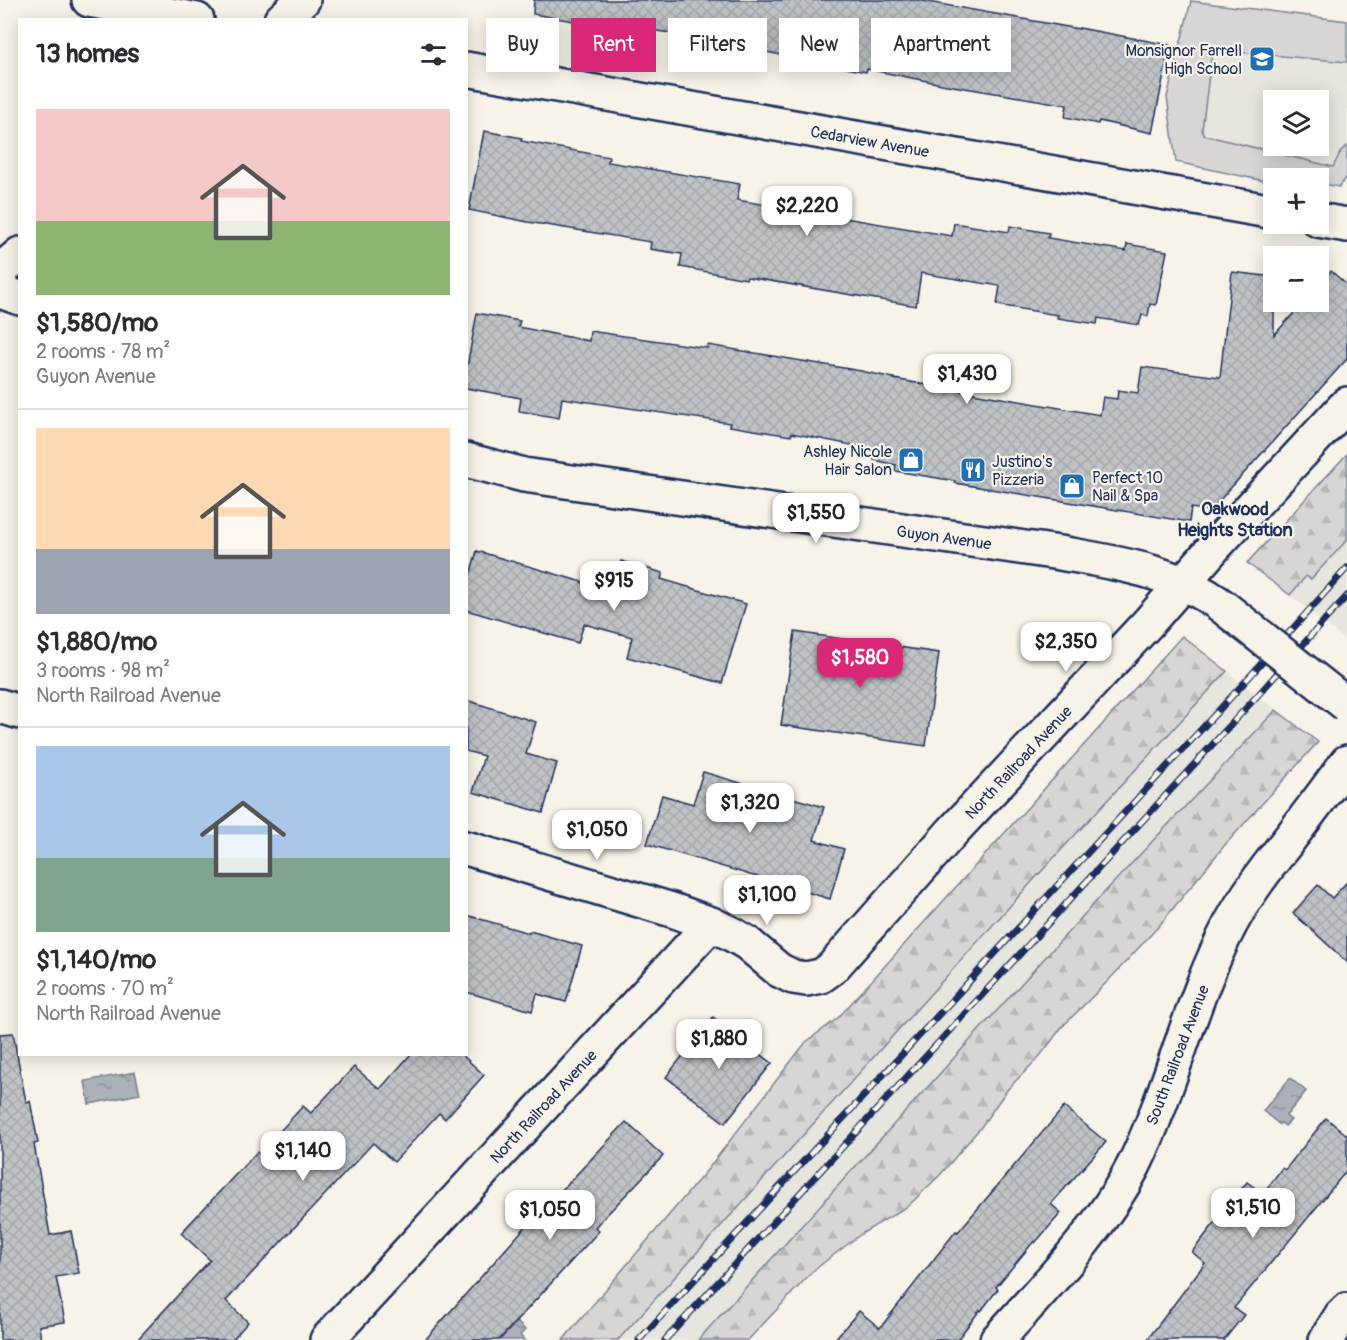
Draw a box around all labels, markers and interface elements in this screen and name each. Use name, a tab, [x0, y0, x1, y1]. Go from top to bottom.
chip: Buy	[486, 18, 559, 72]
chip: Rent	[571, 18, 656, 72]
chip: Filters	[668, 18, 767, 72]
chip: New	[779, 18, 859, 72]
chip: Apartment	[871, 18, 1011, 72]
text: 13 homes	[36, 38, 139, 70]
icon: filters	[417, 38, 450, 71]
place label: Monsignor Farrell High School	[1125, 41, 1242, 79]
school or university icon: Monsignor Farrell High School	[1247, 44, 1277, 74]
map controls	[1263, 90, 1329, 312]
button: layers	[1263, 90, 1329, 156]
street label: Cedarview Avenue	[809, 122, 931, 162]
icon: home	[189, 148, 297, 256]
button: +	[1263, 168, 1329, 234]
pin: $2,220	[758, 186, 856, 237]
text: $2,220	[775, 193, 839, 218]
button: −	[1263, 246, 1329, 312]
text: $1,580/mo	[36, 307, 158, 339]
text: 2 rooms · 78 m²	[36, 339, 170, 364]
pin: $1,430	[918, 354, 1016, 405]
text: $1,430	[937, 361, 997, 386]
text: Guyon Avenue	[36, 364, 156, 389]
place label: Ashley Nicole Hair Salon	[803, 442, 892, 480]
shop icon: Ashley Nicole Hair Salon	[896, 445, 926, 475]
place label: Justino's Pizzeria	[992, 452, 1052, 490]
restaurant icon: Justino's Pizzeria	[958, 455, 988, 485]
icon: home	[189, 467, 297, 575]
place label: Perfect 10 Nail & Spa	[1092, 468, 1163, 506]
shop icon: Perfect 10 Nail & Spa	[1057, 471, 1087, 501]
pin: $1,550	[767, 493, 865, 544]
district label: Oakwood Heights Station	[1177, 498, 1293, 542]
text: $1,550	[786, 500, 846, 525]
street label: Guyon Avenue	[895, 521, 993, 555]
pin: $915	[578, 561, 650, 612]
text: $915	[594, 568, 634, 593]
pin: $2,350	[1017, 622, 1115, 673]
text: $1,880/mo	[36, 626, 157, 658]
text: $2,350	[1035, 629, 1097, 654]
pin: $1,580	[811, 638, 909, 689]
text: $1,580	[831, 645, 889, 670]
text: 3 rooms · 98 m²	[36, 658, 170, 683]
text: North Railroad Avenue	[36, 683, 221, 708]
street label: North Railroad Avenue	[961, 702, 1077, 824]
pin: $1,320	[701, 783, 799, 834]
icon: home	[189, 785, 297, 893]
text: $1,320	[720, 790, 780, 815]
pin: $1,050	[548, 810, 646, 861]
text: $1,050	[566, 817, 628, 842]
pin: $1,100	[718, 875, 816, 926]
text: $1,100	[738, 882, 796, 907]
text: $1,140/mo	[36, 944, 156, 976]
text: 2 rooms · 70 m²	[36, 976, 174, 1001]
street label: South Railroad Avenue	[1142, 982, 1214, 1128]
text: North Railroad Avenue	[36, 1001, 221, 1026]
pin: $1,880	[670, 1019, 768, 1070]
text: $1,880	[690, 1026, 748, 1051]
street label: North Railroad Avenue	[486, 1046, 602, 1168]
pin: $1,140	[254, 1131, 352, 1182]
text: $1,140	[275, 1138, 331, 1163]
pin: $1,510	[1204, 1188, 1302, 1239]
pin: $1,050	[501, 1190, 599, 1241]
text: $1,510	[1225, 1195, 1281, 1220]
text: $1,050	[519, 1197, 581, 1222]

